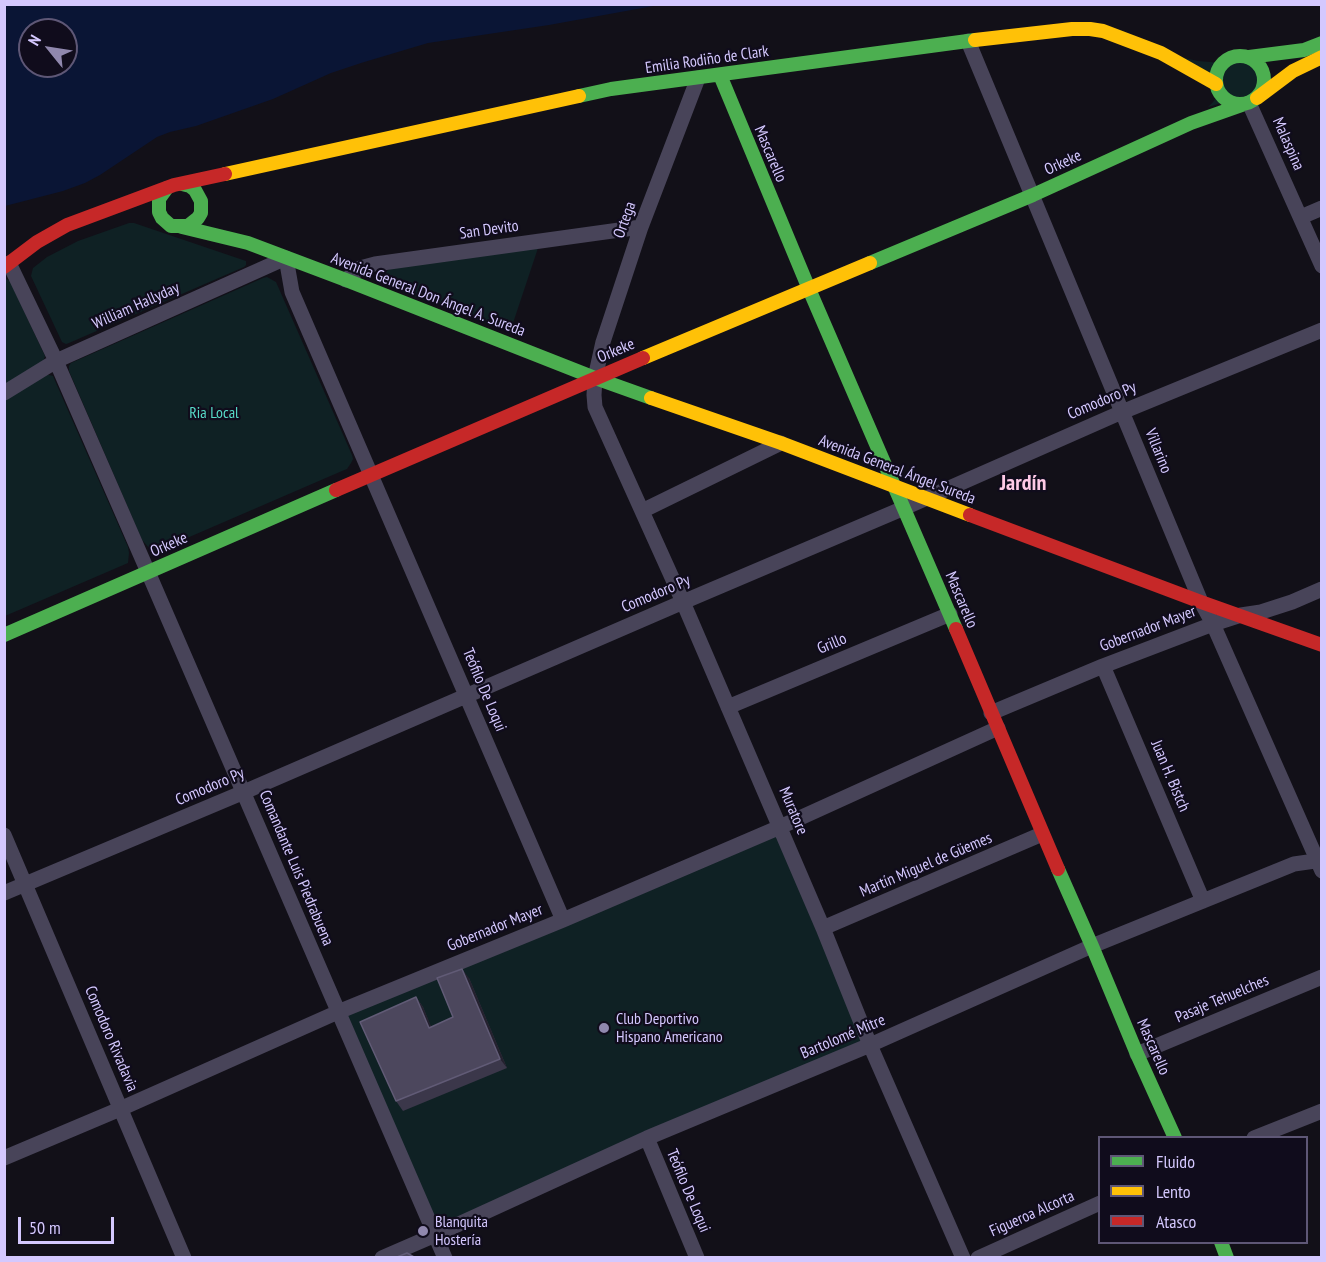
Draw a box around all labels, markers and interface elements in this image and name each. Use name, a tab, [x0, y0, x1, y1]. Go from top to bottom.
north arrow	[18, 18, 78, 78]
text: N	[23, 31, 45, 49]
street label: Emilia Rodiño de Clark	[644, 42, 770, 78]
street label: Malaspina	[1268, 115, 1308, 173]
street label: Mascarello	[750, 123, 790, 185]
street label: Orkeke	[1042, 146, 1084, 180]
street label: Ortega	[610, 199, 640, 241]
street label: San Devito	[458, 216, 520, 244]
street label: Avenida General Don Ángel A. Sureda	[328, 249, 528, 341]
street label: William Hallyday	[90, 278, 182, 334]
street label: Orkeke	[595, 335, 637, 367]
street label: Comodoro Py	[1065, 378, 1139, 424]
park label: Ria Local	[189, 403, 239, 423]
street label: Villarino	[1140, 426, 1176, 476]
street label: Avenida General Ángel Sureda	[816, 431, 978, 509]
district label: Jardín	[1000, 471, 1046, 497]
street label: Orkeke	[148, 528, 190, 562]
street label: Mascarello	[941, 569, 981, 631]
street label: Comodoro Py	[619, 571, 693, 617]
street label: Gobernador Mayer	[1097, 602, 1199, 656]
street label: Grillo	[814, 629, 850, 659]
street label: Teófilo De Loqui	[458, 646, 510, 734]
street label: Juan H. Bistch	[1146, 737, 1194, 815]
street label: Comodoro Py	[173, 764, 247, 810]
street label: Muratore	[774, 784, 812, 838]
street label: Comandante Luis Piedrabuena	[255, 787, 337, 949]
street label: Martín Miguel de Güemes	[857, 828, 995, 902]
street label: Gobernador Mayer	[444, 900, 546, 956]
street label: Pasaje Tehuelches	[1172, 971, 1272, 1027]
street label: Comodoro Rivadavia	[80, 983, 142, 1095]
place label: Club Deportivo Hispano Americano	[616, 1009, 723, 1047]
street label: Bartolomé Mitre	[798, 1011, 888, 1063]
street label: Mascarello	[1132, 1016, 1174, 1078]
marker: Club Deportivo Hispano Americano	[597, 1021, 611, 1035]
legend	[1098, 1136, 1308, 1244]
street label: Teófilo De Loqui	[662, 1147, 714, 1235]
text: Fluido	[1156, 1150, 1195, 1173]
text: Lento	[1156, 1180, 1191, 1203]
street label: Figueroa Alcorta	[987, 1187, 1077, 1241]
scale bar	[21, 1205, 117, 1243]
text: Atasco	[1156, 1210, 1196, 1233]
place label: Blanquita Hostería	[435, 1212, 488, 1250]
text: 50 m	[29, 1216, 61, 1239]
marker: Blanquita Hostería	[416, 1224, 430, 1238]

